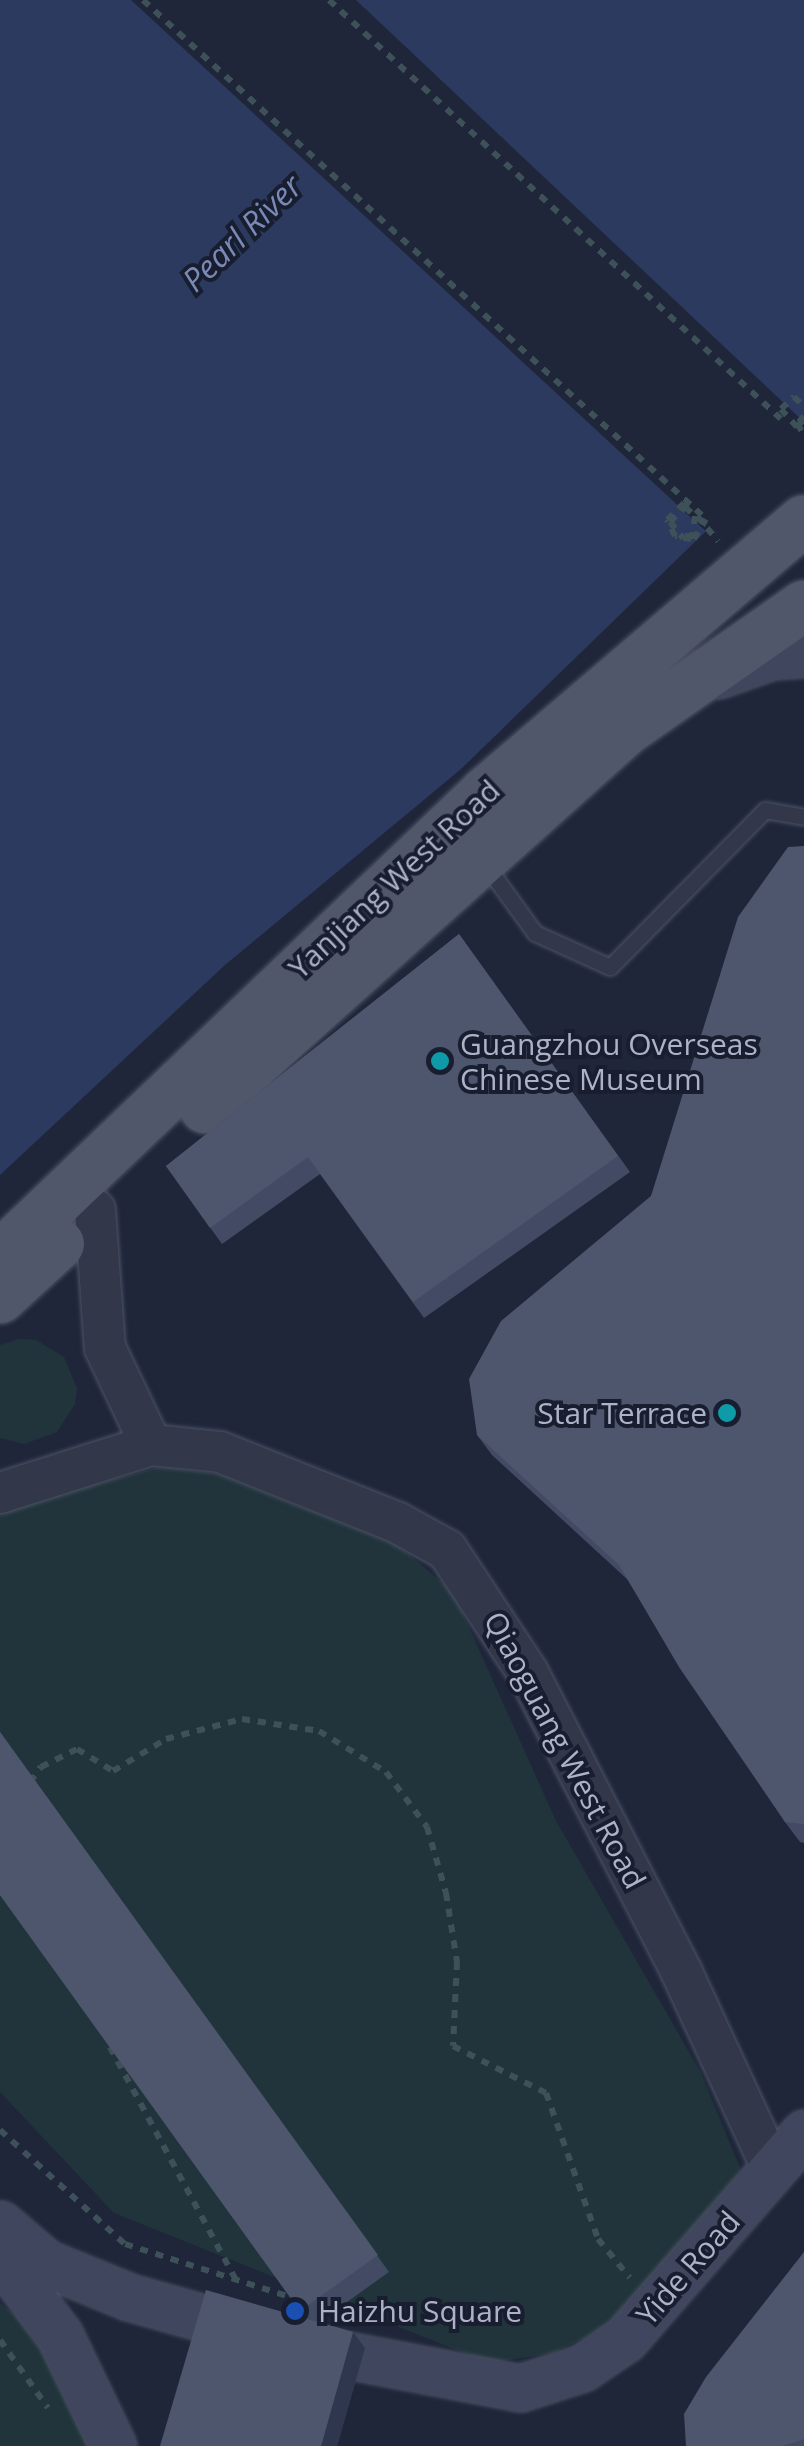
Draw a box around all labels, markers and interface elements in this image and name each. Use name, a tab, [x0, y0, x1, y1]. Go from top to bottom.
water label: Pearl River	[174, 167, 310, 299]
street label: Yanjiang West Road	[281, 772, 507, 986]
place label: Guangzhou Overseas Chinese Museum	[460, 1026, 758, 1096]
marker: Guangzhou Overseas Chinese Museum	[429, 1050, 451, 1072]
place label: Star Terrace	[537, 1395, 707, 1431]
marker: Star Terrace	[716, 1402, 738, 1424]
street label: Qiaoguang West Road	[477, 1605, 653, 1895]
street label: Yide Road	[629, 2204, 747, 2332]
place label: Haizhu Square	[318, 2293, 522, 2329]
marker: Haizhu Square	[282, 2298, 308, 2324]

